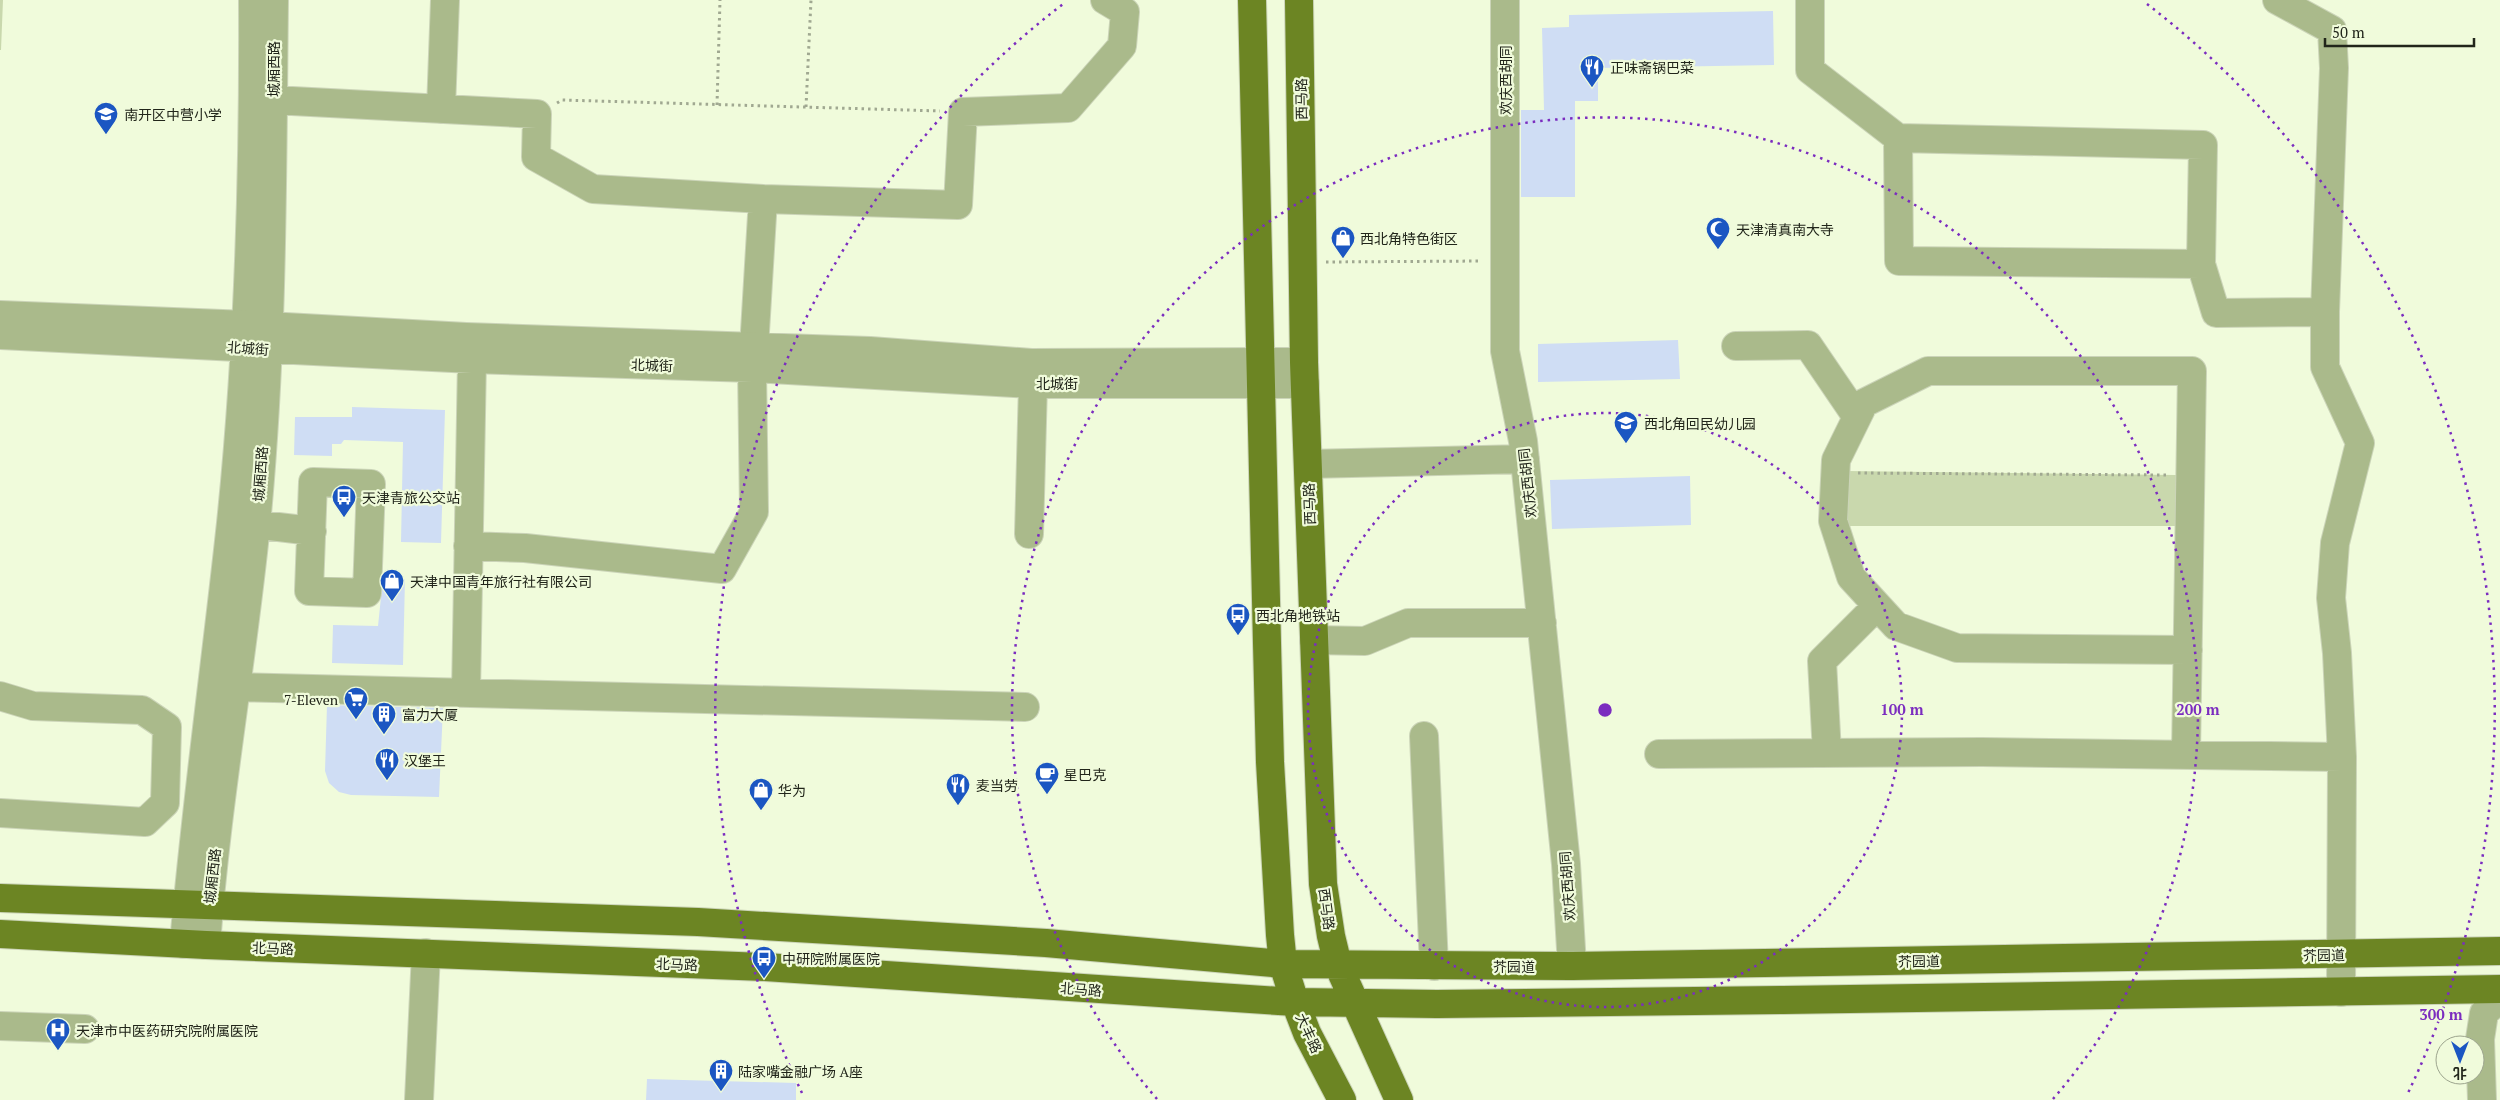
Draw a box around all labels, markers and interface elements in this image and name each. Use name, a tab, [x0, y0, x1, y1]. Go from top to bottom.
scale bar	[2325, 15, 2474, 47]
text: 50 m	[2332, 22, 2365, 42]
street label: 城厢西路	[264, 41, 283, 97]
street label: 欢庆西胡同	[1496, 45, 1515, 115]
restaurant icon: 正味斋锅巴菜	[1579, 54, 1605, 88]
place label: 正味斋锅巴菜	[1610, 58, 1694, 77]
street label: 西马路	[1291, 78, 1311, 120]
school or university icon: 南开区中营小学	[93, 101, 119, 135]
place label: 南开区中营小学	[124, 105, 222, 124]
mosque icon: 天津清真南大寺	[1705, 216, 1731, 250]
place label: 天津清真南大寺	[1736, 220, 1834, 239]
shop icon: 西北角特色街区	[1330, 225, 1356, 259]
place label: 西北角特色街区	[1360, 229, 1458, 248]
street label: 北城街	[226, 337, 270, 359]
street label: 北城街	[631, 355, 673, 375]
street label: 北城街	[1036, 374, 1078, 393]
school or university icon: 西北角回民幼儿园	[1613, 410, 1639, 444]
place label: 西北角回民幼儿园	[1644, 414, 1756, 433]
street label: 城厢西路	[249, 445, 271, 503]
street label: 欢庆西胡同	[1514, 447, 1540, 519]
street label: 西马路	[1299, 483, 1319, 525]
bus stop icon: 天津青旅公交站	[331, 484, 357, 518]
place label: 天津青旅公交站	[362, 488, 460, 507]
shop icon: 天津中国青年旅行社有限公司	[379, 568, 405, 602]
place label: 天津中国青年旅行社有限公司	[410, 572, 592, 591]
bus stop icon: 西北角地铁站	[1225, 602, 1251, 636]
place label: 西北角地铁站	[1256, 606, 1340, 625]
supermarket icon: 7-Eleven	[343, 686, 369, 720]
place label: 7-Eleven	[284, 690, 339, 709]
text: 100 m	[1880, 699, 1924, 719]
text: 200 m	[2176, 699, 2220, 719]
building icon: 富力大厦	[371, 701, 397, 735]
centre of rings	[1596, 701, 1614, 719]
place label: 富力大厦	[402, 705, 458, 724]
restaurant icon: 汉堡王	[374, 747, 400, 781]
place label: 汉堡王	[404, 751, 446, 770]
cafe icon: 星巴克	[1034, 761, 1060, 795]
place label: 星巴克	[1064, 765, 1106, 784]
restaurant icon: 麦当劳	[945, 772, 971, 806]
place label: 麦当劳	[976, 776, 1018, 795]
shop icon: 华为	[748, 777, 774, 811]
place label: 华为	[778, 781, 806, 800]
street label: 城厢西路	[200, 847, 224, 905]
street label: 欢庆西胡同	[1555, 850, 1579, 922]
street label: 西马路	[1315, 887, 1339, 931]
street label: 北马路	[252, 938, 294, 958]
bus stop icon: 中研院附属医院	[751, 945, 777, 979]
street label: 芥园道	[2303, 945, 2345, 965]
place label: 中研院附属医院	[782, 949, 880, 968]
street label: 芥园道	[1898, 951, 1940, 971]
street label: 北马路	[656, 954, 698, 974]
street label: 芥园道	[1493, 957, 1535, 976]
street label: 北马路	[1059, 978, 1103, 1000]
text: 300 m	[2419, 1004, 2463, 1024]
street label: 大丰路	[1292, 1010, 1326, 1056]
hospital icon: 天津市中医药研究院附属医院	[45, 1017, 71, 1051]
place label: 天津市中医药研究院附属医院	[76, 1021, 258, 1040]
north arrow	[2435, 1035, 2485, 1085]
building icon: 陆家嘴金融广场 A座	[708, 1058, 734, 1092]
place label: 陆家嘴金融广场 A座	[738, 1062, 863, 1081]
text: 北	[2453, 1064, 2467, 1083]

